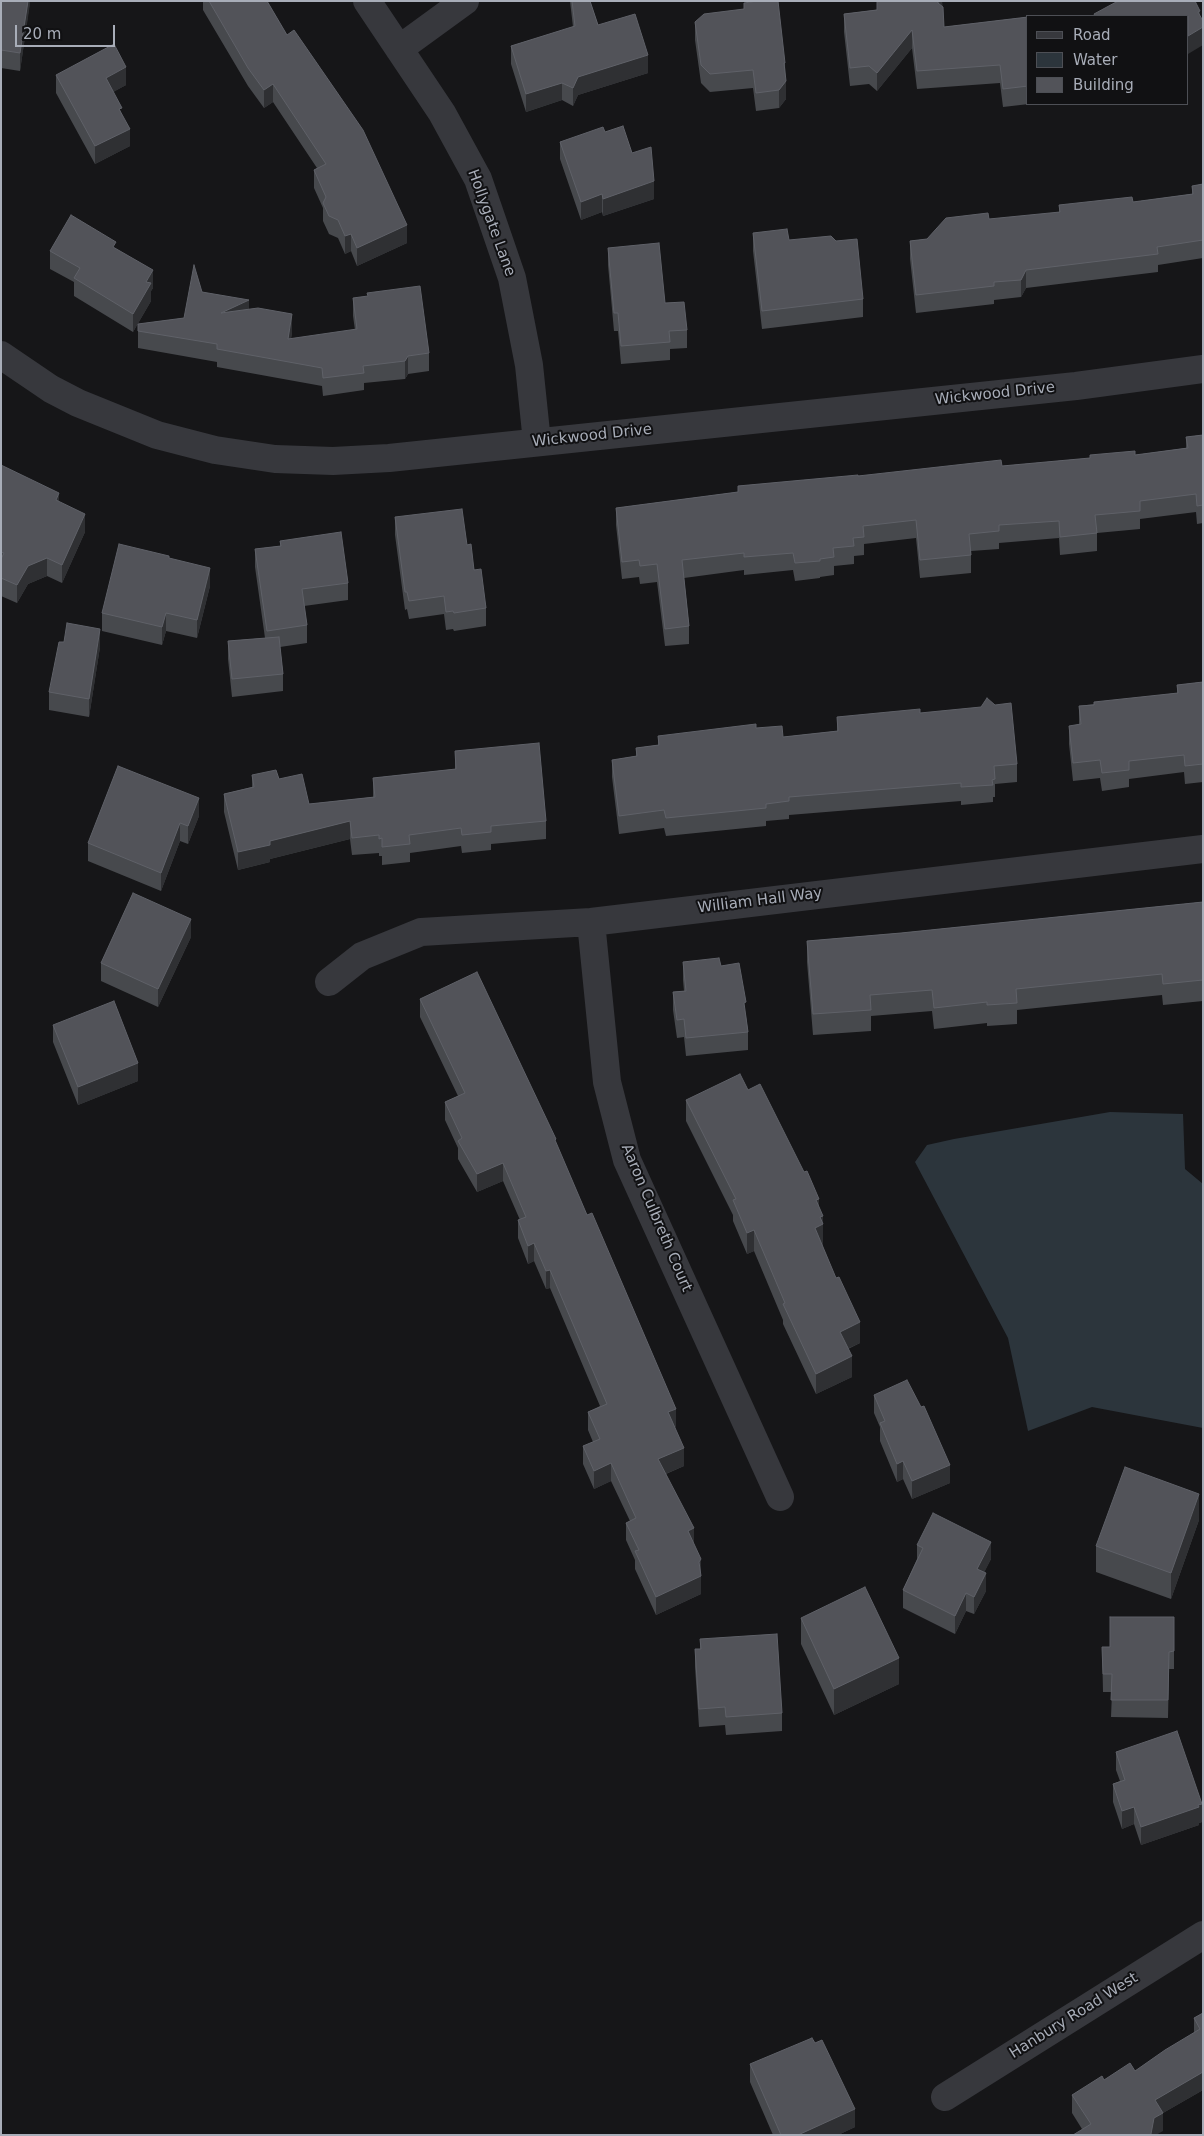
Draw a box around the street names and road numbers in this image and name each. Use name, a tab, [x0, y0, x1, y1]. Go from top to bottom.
street label: Hollygate Lane	[463, 167, 519, 279]
street label: Wickwood Drive	[934, 379, 1056, 409]
street label: Wickwood Drive	[531, 421, 653, 451]
street label: William Hall Way	[697, 884, 823, 918]
street label: Aaron Culbreth Court	[617, 1141, 695, 1295]
street label: Hanbury Road West	[1006, 1969, 1142, 2063]

